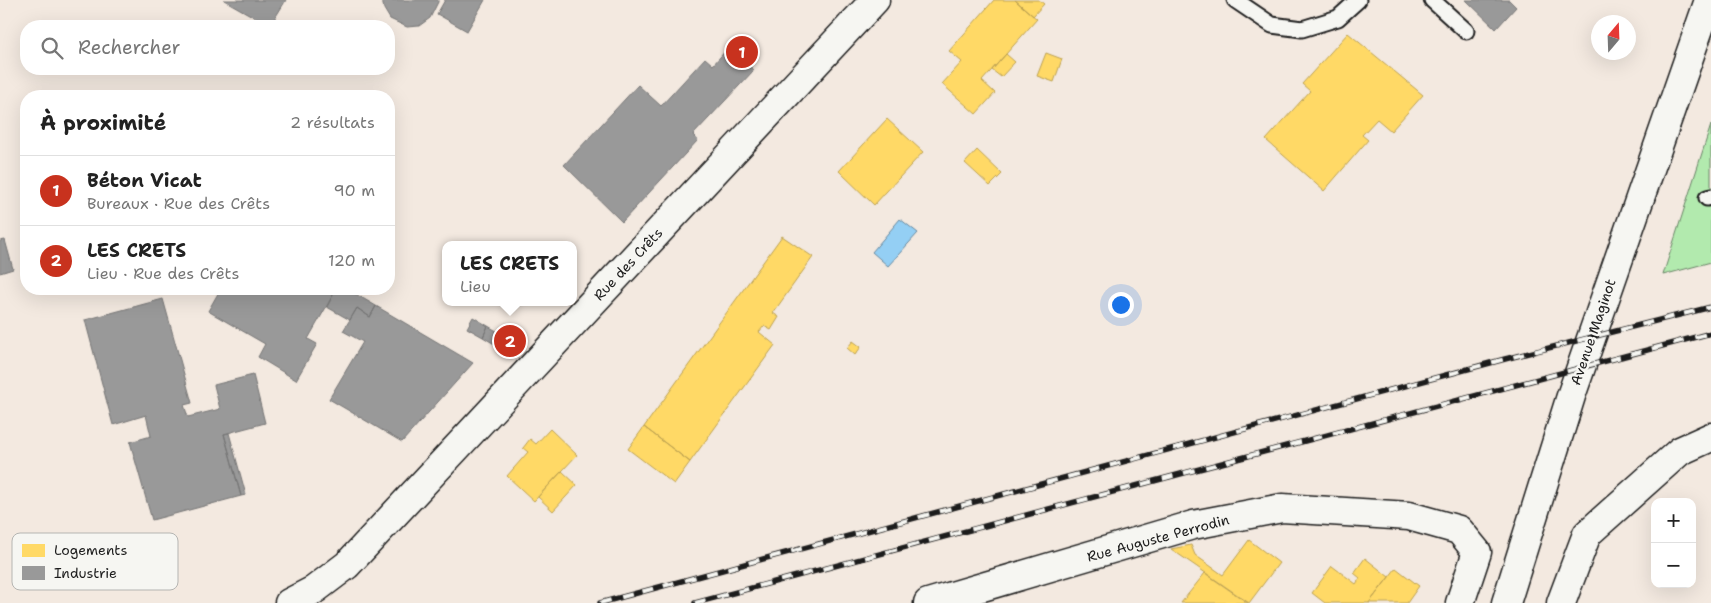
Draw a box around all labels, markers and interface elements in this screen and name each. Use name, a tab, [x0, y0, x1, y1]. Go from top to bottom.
north arrow	[1591, 15, 1636, 60]
search box	[20, 20, 395, 75]
pin: 1	[726, 33, 758, 71]
icon: search	[38, 34, 66, 62]
text: Rechercher	[78, 35, 181, 60]
text: À proximité	[40, 109, 166, 137]
text: 2 résultats	[290, 112, 375, 133]
text: Béton Vicat	[87, 168, 202, 193]
text: 1	[52, 180, 60, 201]
text: 90 m	[334, 180, 375, 201]
text: Bureaux · Rue des Crêts	[87, 193, 270, 214]
street label: Rue des Crêts	[590, 224, 666, 304]
text: LES CRETS	[87, 238, 186, 263]
popup	[442, 241, 577, 306]
text: 2	[50, 250, 62, 271]
text: 120 m	[328, 250, 375, 271]
text: LES CRETS	[460, 251, 559, 276]
text: Lieu · Rue des Crêts	[87, 263, 239, 284]
text: Lieu	[460, 276, 491, 297]
street label: Avenue Maginot	[1566, 276, 1620, 388]
your location	[1108, 292, 1134, 318]
pin: 2	[494, 322, 526, 360]
map controls	[1651, 498, 1696, 588]
button: +	[1651, 498, 1696, 543]
street label: Rue Auguste Perrodin	[1085, 510, 1232, 566]
legend	[12, 533, 178, 590]
text: Logements	[54, 541, 127, 559]
button: −	[1651, 543, 1696, 588]
text: Industrie	[54, 564, 117, 582]

